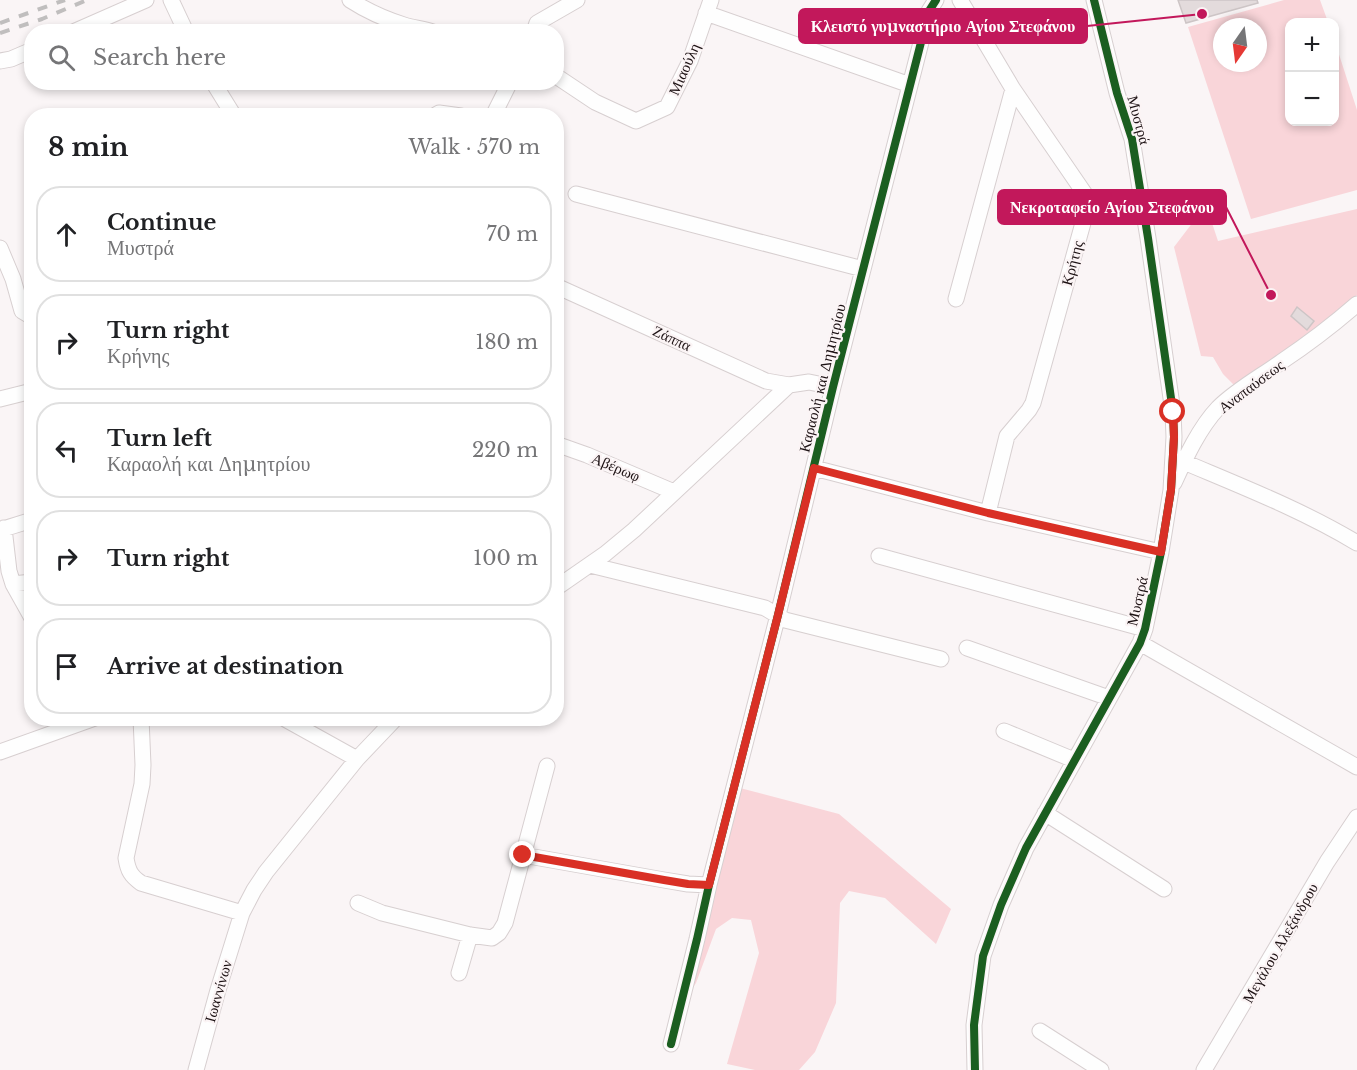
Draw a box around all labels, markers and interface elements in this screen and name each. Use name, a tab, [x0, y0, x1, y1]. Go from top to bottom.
callout: Κλειστό γυμναστήριο Αγίου Στεφάνου	[799, 9, 1087, 43]
text: Κλειστό γυμναστήριο Αγίου Στεφάνου	[811, 16, 1075, 36]
north arrow	[1213, 18, 1267, 72]
map controls	[1285, 18, 1339, 126]
button: +	[1285, 18, 1339, 72]
search box	[24, 24, 564, 90]
street label: Μιαούλη	[664, 40, 704, 98]
icon: search	[45, 41, 78, 74]
text: Search here	[93, 44, 226, 71]
button: −	[1285, 72, 1339, 126]
street label: Μυστρά	[1123, 93, 1155, 147]
text: 8 min	[48, 131, 128, 163]
text: Walk · 570 m	[409, 135, 540, 159]
callout: Νεκροταφείο Αγίου Στεφάνου	[998, 190, 1226, 224]
text: Νεκροταφείο Αγίου Στεφάνου	[1010, 197, 1214, 217]
text: Continue	[107, 209, 216, 236]
icon: ahead	[50, 218, 83, 251]
text: 70 m	[486, 222, 538, 246]
text: Μυστρά	[107, 236, 174, 260]
street label: Κρήτης	[1057, 238, 1087, 288]
street label: Καραολή και Δημητρίου	[794, 302, 850, 454]
text: Turn right	[107, 317, 229, 344]
street label: Ζάππα	[650, 321, 694, 355]
icon: right	[50, 326, 83, 359]
text: 180 m	[475, 330, 538, 354]
text: Κρήνης	[107, 344, 169, 368]
street label: Αναπαύσεως	[1214, 355, 1288, 417]
route start	[1159, 398, 1185, 424]
text: Turn left	[107, 425, 212, 452]
icon: left	[50, 434, 83, 467]
text: 220 m	[472, 438, 538, 462]
street label: Αβέρωφ	[589, 448, 643, 486]
text: Καραολή και Δημητρίου	[107, 452, 310, 476]
icon: right	[50, 542, 83, 575]
text: Turn right	[107, 545, 229, 572]
text: 100 m	[473, 546, 538, 570]
street label: Μυστρά	[1122, 574, 1152, 628]
icon: arrive	[50, 650, 83, 683]
text: Arrive at destination	[107, 653, 344, 680]
route end	[509, 841, 535, 867]
street label: Μεγάλου Αλεξάνδρου	[1238, 880, 1322, 1006]
street label: Ιωαννίνων	[200, 958, 236, 1024]

